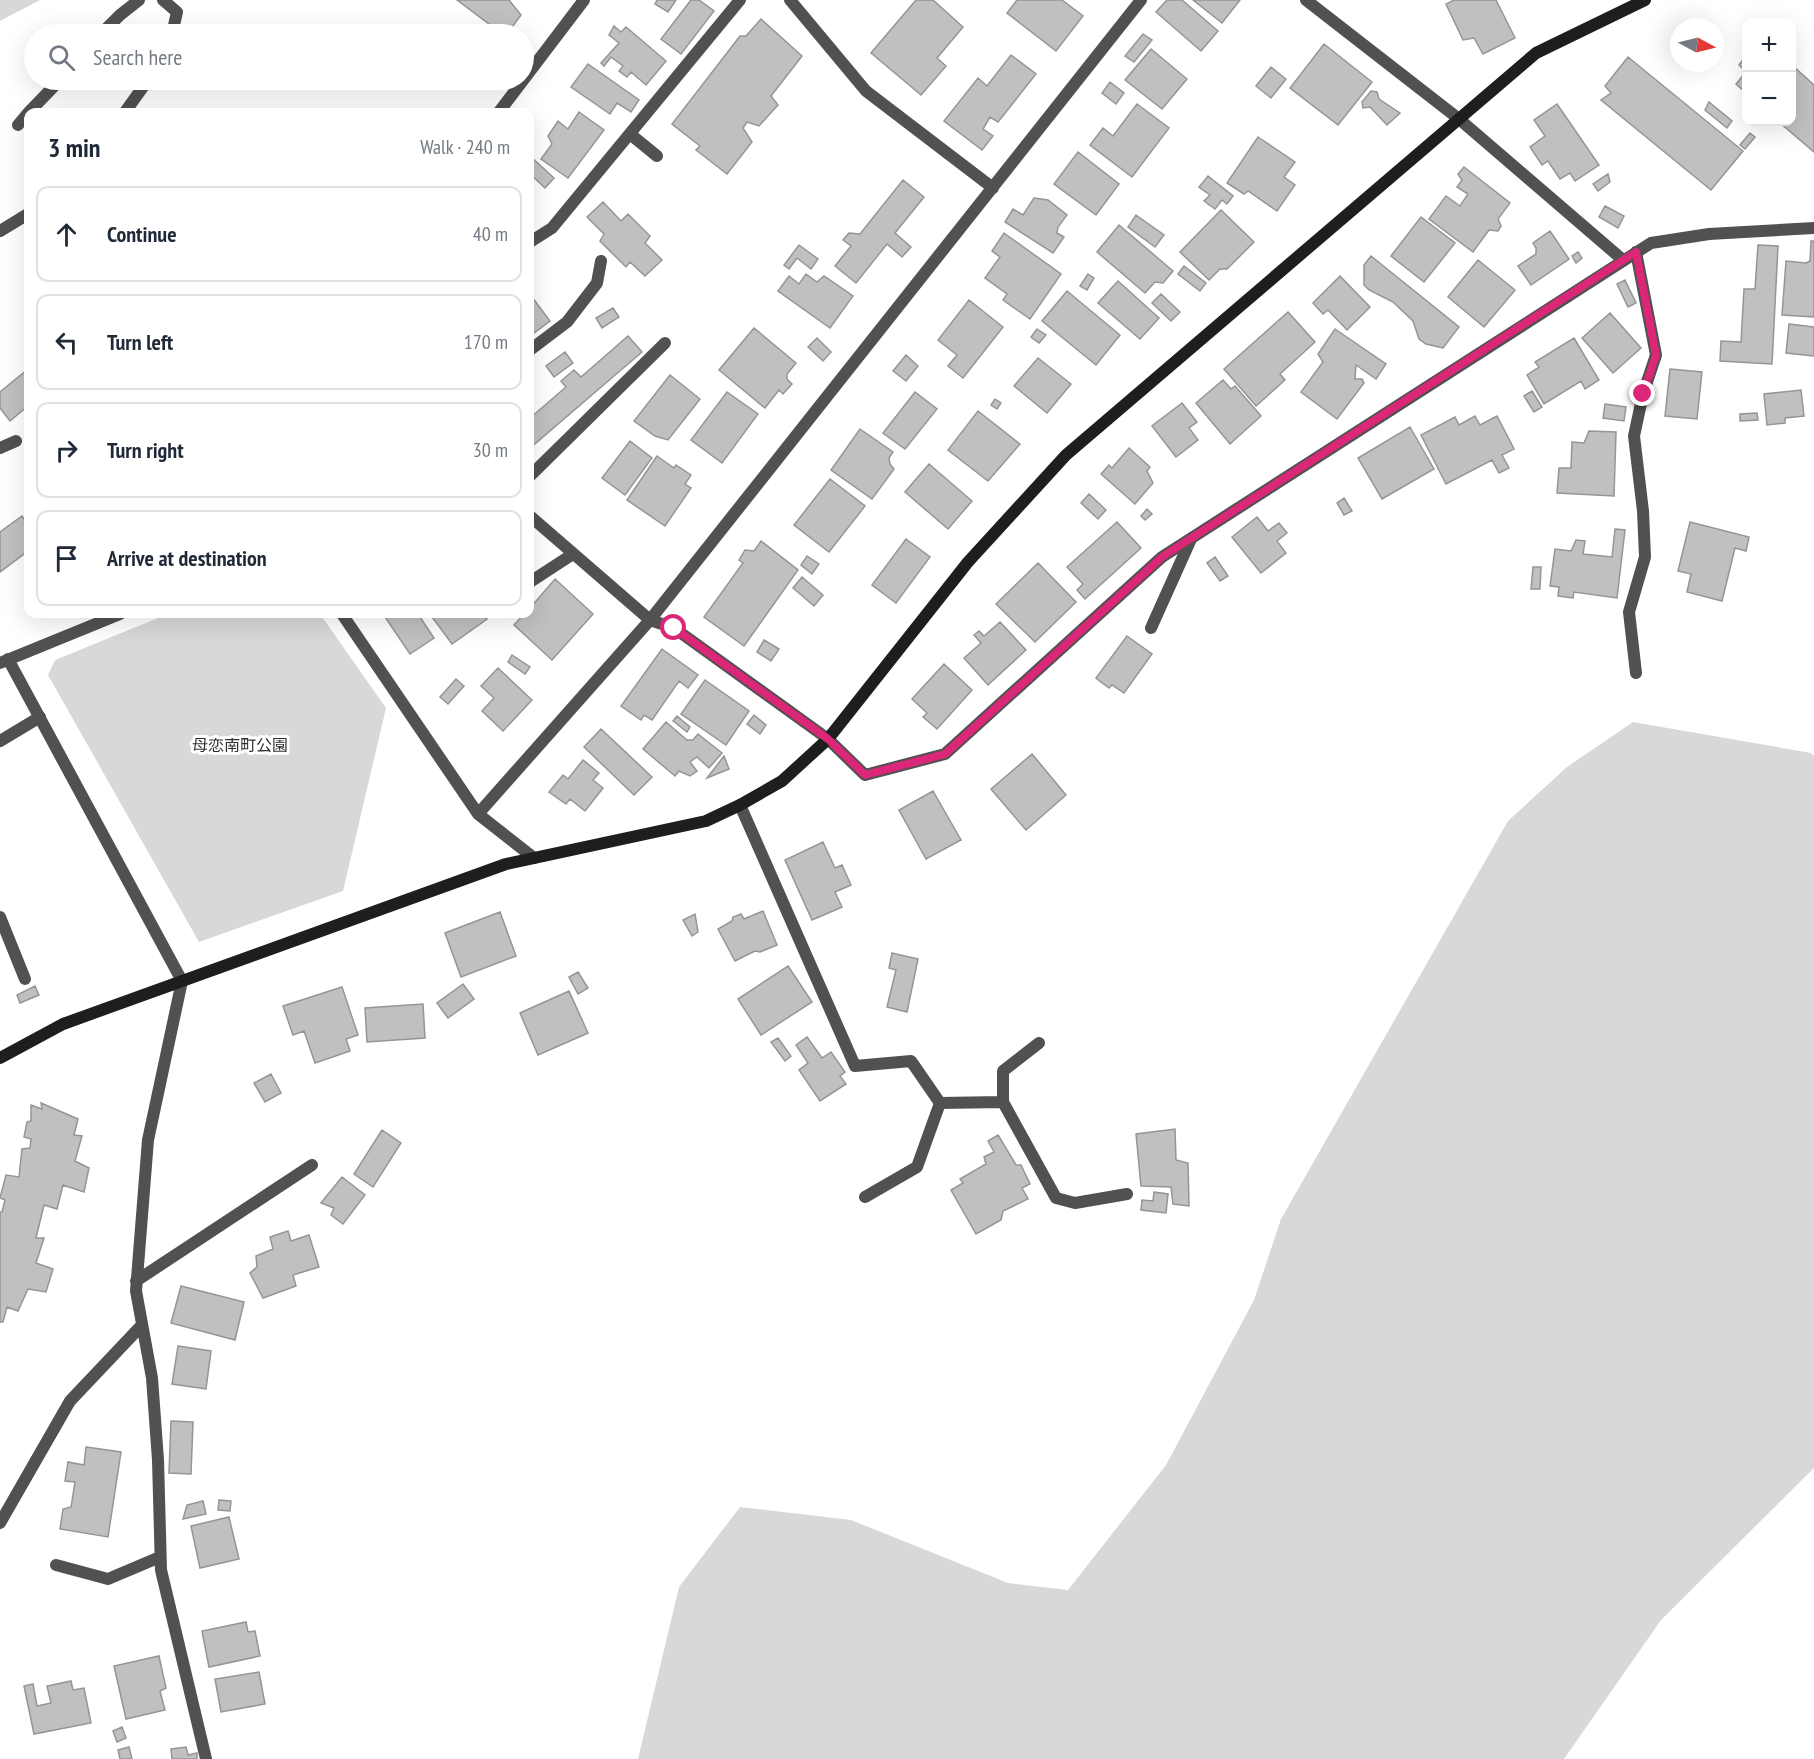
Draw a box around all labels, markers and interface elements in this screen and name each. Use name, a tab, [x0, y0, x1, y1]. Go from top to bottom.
north arrow	[1670, 18, 1724, 72]
map controls	[1742, 18, 1796, 126]
button: +	[1742, 18, 1796, 72]
search box	[24, 24, 534, 90]
icon: search	[45, 41, 78, 74]
text: Search here	[93, 43, 182, 71]
button: −	[1742, 72, 1796, 126]
text: 3 min	[48, 131, 101, 164]
text: Walk · 240 m	[420, 134, 510, 160]
icon: ahead	[50, 218, 83, 251]
text: Continue	[107, 220, 177, 248]
text: 40 m	[473, 221, 508, 247]
icon: left	[50, 326, 83, 359]
text: Turn left	[107, 328, 173, 356]
text: 170 m	[464, 329, 508, 355]
route end	[1629, 380, 1655, 406]
icon: right	[50, 434, 83, 467]
text: Turn right	[107, 436, 184, 464]
text: 30 m	[473, 437, 508, 463]
icon: arrive	[50, 542, 83, 575]
text: Arrive at destination	[107, 544, 267, 572]
route start	[660, 614, 686, 640]
park label: 母恋南町公園	[192, 735, 288, 755]

